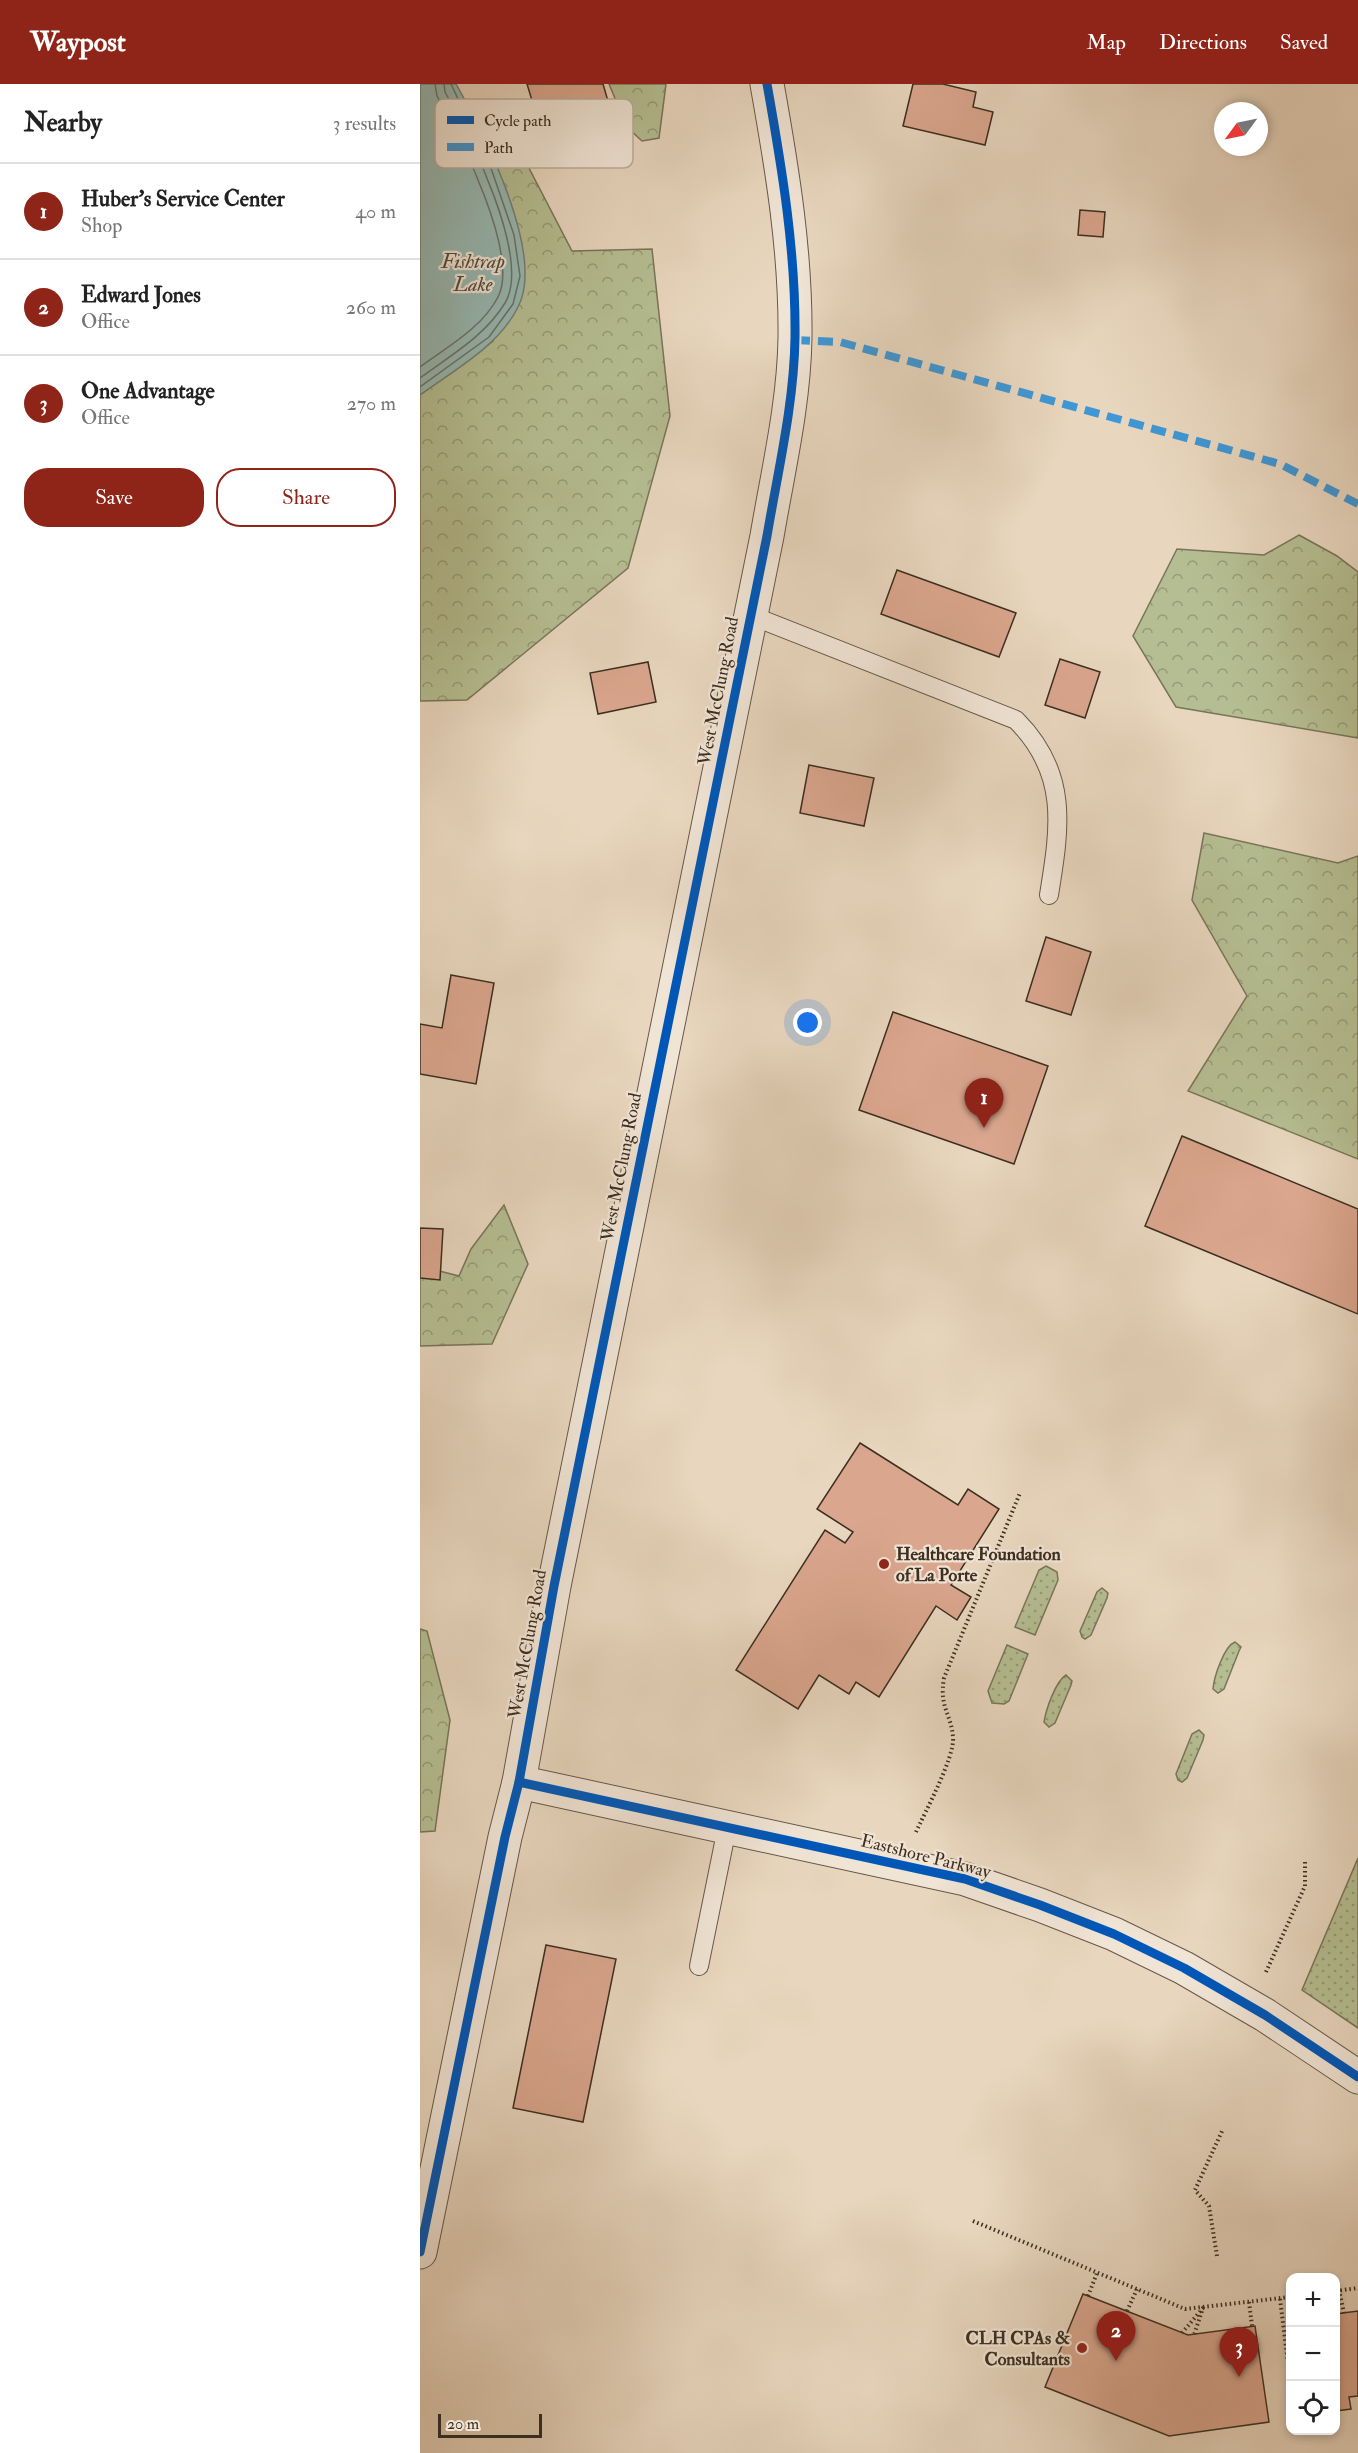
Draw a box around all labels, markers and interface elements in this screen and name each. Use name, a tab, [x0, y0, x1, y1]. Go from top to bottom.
text: Waypost	[30, 25, 126, 60]
text: Map	[1086, 29, 1126, 56]
text: Directions	[1159, 29, 1247, 56]
text: Saved	[1280, 29, 1328, 56]
legend	[435, 99, 633, 168]
north arrow	[1214, 102, 1268, 156]
text: Nearby	[24, 107, 102, 139]
text: 3 results	[333, 111, 396, 136]
text: Cycle path	[484, 111, 552, 132]
text: Path	[484, 138, 514, 158]
text: Huber's Service Center	[81, 185, 285, 213]
text: 1	[40, 199, 47, 224]
text: 40 m	[355, 199, 396, 224]
text: Shop	[81, 213, 122, 238]
water label: Fishtrap Lake	[440, 249, 505, 297]
text: Edward Jones	[81, 281, 201, 309]
text: 2	[38, 295, 49, 320]
text: 260 m	[346, 295, 396, 320]
text: Office	[81, 309, 130, 334]
text: One Advantage	[81, 377, 215, 405]
text: 3	[40, 391, 47, 416]
text: 270 m	[347, 391, 396, 416]
text: Office	[81, 405, 130, 430]
button: Save	[24, 468, 204, 527]
button: Share	[216, 468, 396, 527]
street label: West McClung Road	[693, 615, 744, 768]
your location	[793, 1008, 822, 1037]
pin: 1	[964, 1078, 1004, 1128]
street label: West McClung Road	[596, 1091, 647, 1244]
place label: Healthcare Foundation of La Porte	[896, 1543, 1061, 1587]
marker: Healthcare Foundation of La Porte	[877, 1557, 891, 1571]
street label: West McClung Road	[503, 1568, 552, 1721]
street label: Eastshore Parkway	[858, 1829, 994, 1884]
map controls	[1286, 2273, 1340, 2435]
button: +	[1286, 2273, 1340, 2327]
pin: 2	[1096, 2312, 1136, 2361]
place label: CLH CPAs & Consultants	[966, 2327, 1070, 2371]
button: −	[1286, 2327, 1340, 2381]
pin: 3	[1220, 2328, 1258, 2377]
marker: CLH CPAs & Consultants	[1075, 2341, 1089, 2355]
button: locate	[1286, 2381, 1340, 2435]
scale bar	[438, 2411, 542, 2438]
text: 20 m	[447, 2414, 479, 2434]

